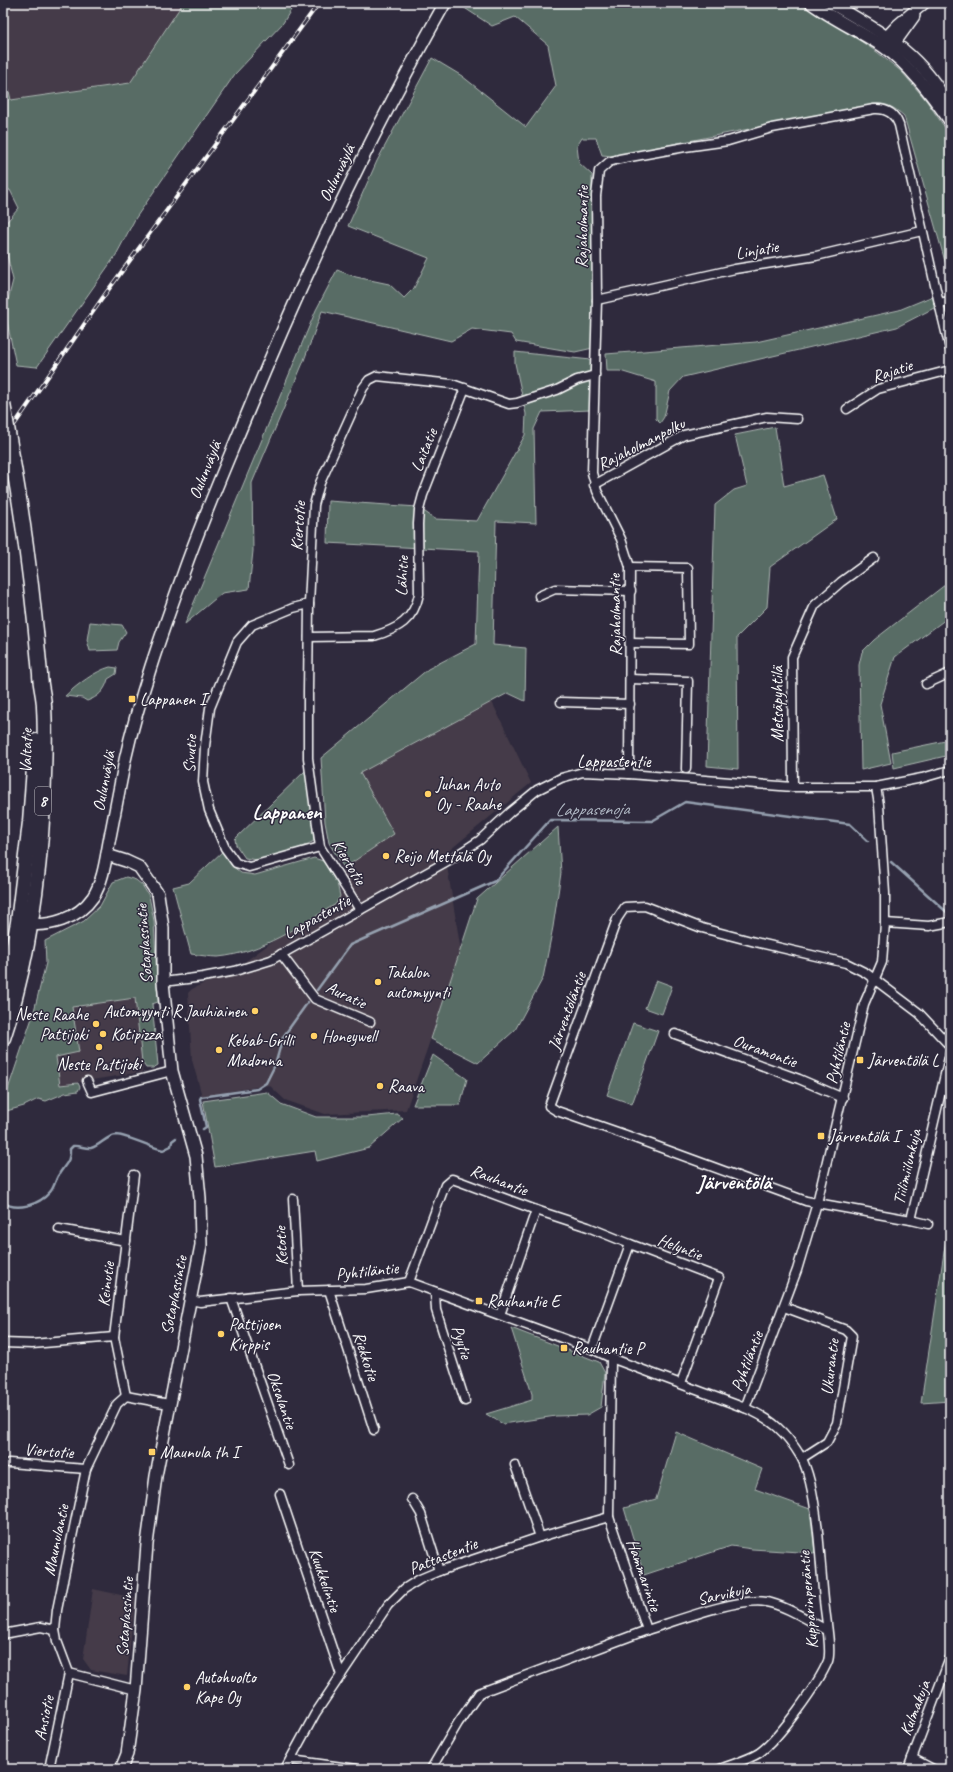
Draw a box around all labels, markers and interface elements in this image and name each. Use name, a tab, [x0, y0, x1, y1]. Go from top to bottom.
street label: Oulunväylä	[314, 140, 360, 205]
street label: Rajaholmantie	[571, 184, 593, 268]
street label: Linjatie	[734, 236, 781, 264]
street label: Rajatie	[869, 354, 916, 387]
street label: Rajaholmanpolku	[594, 412, 690, 475]
street label: Laitatie	[406, 424, 443, 475]
street label: Oulunväylä	[184, 436, 227, 502]
street label: Kiertotie	[286, 499, 310, 551]
street label: Lähitie	[391, 554, 413, 596]
street label: Rajaholmantie	[604, 572, 626, 656]
street label: Metsäpyhtilä	[767, 665, 788, 742]
place label: Lappanen I	[140, 689, 210, 710]
marker: Lappanen I	[127, 694, 137, 704]
street label: Valtatie	[15, 727, 37, 773]
street label: Sivutie	[179, 733, 202, 774]
street label: Oulunväylä	[88, 748, 120, 813]
street label: Lappastentie	[577, 751, 652, 772]
place label: Juhan Auto Oy - Raahe	[435, 774, 502, 815]
road number: 8	[35, 787, 51, 815]
marker: Juhan Auto Oy - Raahe	[423, 789, 433, 799]
water label: Lappasenoja	[555, 797, 631, 821]
district label: Lappanen	[252, 799, 323, 825]
street label: Kiertotie	[327, 835, 371, 890]
place label: Reijo Mettälä Oy	[394, 846, 492, 867]
marker: Reijo Mettälä Oy	[381, 851, 391, 861]
street label: Lappastentie	[280, 889, 355, 944]
street label: Sotaplassintie	[131, 902, 157, 984]
place label: Takalon automyynti	[386, 962, 452, 1003]
street label: Järventöläntie	[543, 968, 591, 1054]
street label: Auratie	[323, 977, 371, 1014]
marker: Takalon automyynti	[373, 977, 383, 987]
place label: Automyynti R Jauhiainen	[103, 1001, 248, 1022]
place label: Neste Raahe Pattijoki	[15, 1004, 90, 1045]
marker: Automyynti R Jauhiainen	[250, 1006, 260, 1016]
marker: Neste Raahe Pattijoki	[91, 1019, 101, 1029]
street label: Pyhtiläntie	[821, 1019, 856, 1086]
place label: Kotipizza	[111, 1024, 163, 1045]
place label: Honeywell	[322, 1026, 380, 1047]
marker: Kotipizza	[98, 1029, 108, 1039]
place label: Kebab-Grilli Madonna	[227, 1030, 296, 1071]
street label: Ouramontie	[730, 1030, 801, 1073]
marker: Honeywell	[309, 1031, 319, 1041]
marker: Neste Pattijoki	[94, 1042, 104, 1052]
marker: Kebab-Grilli Madonna	[214, 1045, 224, 1055]
place label: Järventölä L	[867, 1050, 940, 1071]
place label: Neste Pattijoki	[57, 1054, 144, 1075]
marker: Järventölä L	[855, 1055, 865, 1065]
place label: Raava	[388, 1076, 426, 1097]
marker: Raava	[375, 1081, 385, 1091]
place label: Järventölä I	[828, 1126, 904, 1147]
street label: Tiilimiilunkuja	[888, 1126, 926, 1207]
marker: Järventölä I	[816, 1131, 826, 1141]
street label: Rauhantie	[467, 1160, 532, 1201]
district label: Järventölä	[695, 1169, 774, 1195]
street label: Ketotie	[269, 1224, 293, 1266]
street label: Helyntie	[655, 1229, 707, 1266]
street label: Sotaplassintie	[156, 1253, 192, 1336]
street label: Pyhtiläntie	[335, 1257, 401, 1285]
street label: Keinutie	[93, 1259, 119, 1307]
place label: Rauhantie E	[487, 1291, 562, 1312]
marker: Rauhantie E	[474, 1296, 484, 1306]
place label: Pattijoen Kirppis	[229, 1314, 282, 1355]
street label: Pyytie	[447, 1323, 477, 1363]
street label: Pyhtiläntie	[726, 1327, 769, 1394]
marker: Pattijoen Kirppis	[216, 1329, 226, 1339]
street label: Riekkotie	[348, 1329, 384, 1385]
street label: Ukurantie	[816, 1336, 844, 1396]
place label: Rauhantie P	[572, 1338, 646, 1359]
marker: Rauhantie P	[559, 1343, 569, 1353]
street label: Oksalantie	[262, 1368, 302, 1433]
street label: Viertotie	[24, 1439, 76, 1463]
place label: Maunula th I	[160, 1442, 243, 1463]
marker: Maunula th I	[147, 1447, 157, 1457]
street label: Maunulantie	[38, 1501, 74, 1577]
street label: Pattastentie	[406, 1532, 482, 1579]
street label: Hammarintie	[622, 1536, 667, 1615]
street label: Kuukkelintie	[304, 1545, 346, 1616]
street label: Kupparinperäntie	[793, 1549, 823, 1650]
street label: Sotaplassintie	[112, 1575, 138, 1657]
street label: Sarvikuja	[695, 1578, 754, 1610]
place label: Autohuolto Kape Oy	[195, 1667, 258, 1708]
street label: Kulmakuja	[895, 1676, 936, 1739]
marker: Autohuolto Kape Oy	[182, 1682, 192, 1692]
street label: Ansiotie	[29, 1692, 59, 1742]

